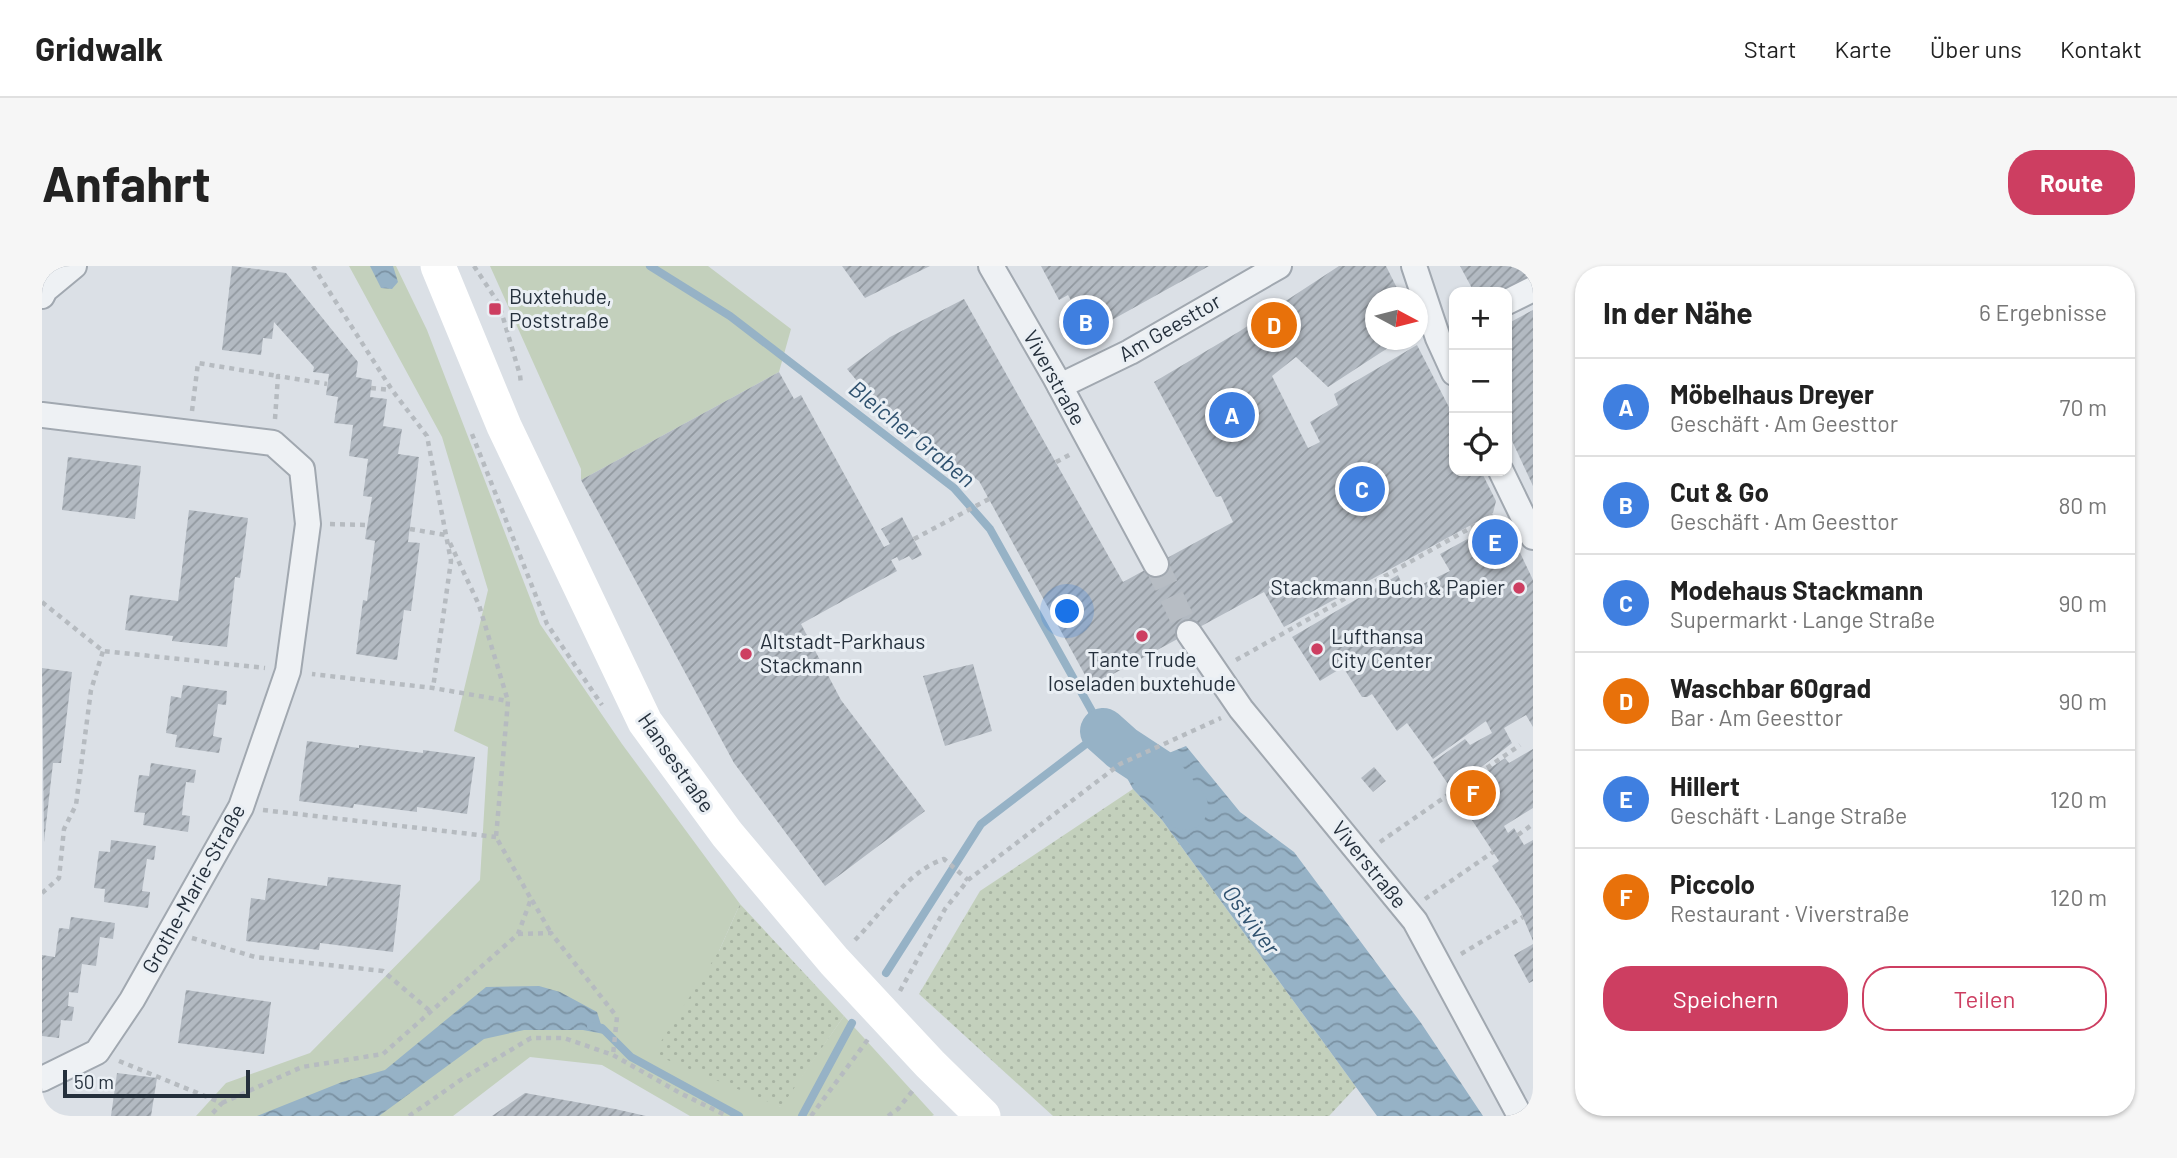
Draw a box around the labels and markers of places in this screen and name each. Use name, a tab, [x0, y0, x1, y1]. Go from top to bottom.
place label: Buxtehude, Poststraße	[509, 283, 612, 332]
pin: B	[1063, 296, 1109, 348]
pin: D	[1251, 299, 1297, 351]
marker: Buxtehude, Poststraße	[487, 301, 503, 317]
pin: A	[1209, 389, 1255, 441]
pin: C	[1339, 463, 1385, 515]
pin: E	[1472, 516, 1518, 568]
place label: Stackmann Buch & Papier	[1271, 574, 1505, 599]
marker: Stackmann Buch & Papier	[1511, 580, 1527, 596]
place label: Lufthansa City Center	[1331, 623, 1432, 672]
place label: Altstadt-Parkhaus Stackmann	[760, 628, 925, 677]
marker: Tante Trude loseladen buxtehude	[1134, 628, 1150, 644]
marker: Lufthansa City Center	[1309, 641, 1325, 657]
marker: Altstadt-Parkhaus Stackmann	[738, 646, 754, 662]
place label: Tante Trude loseladen buxtehude	[1048, 646, 1236, 695]
pin: F	[1450, 767, 1496, 819]

